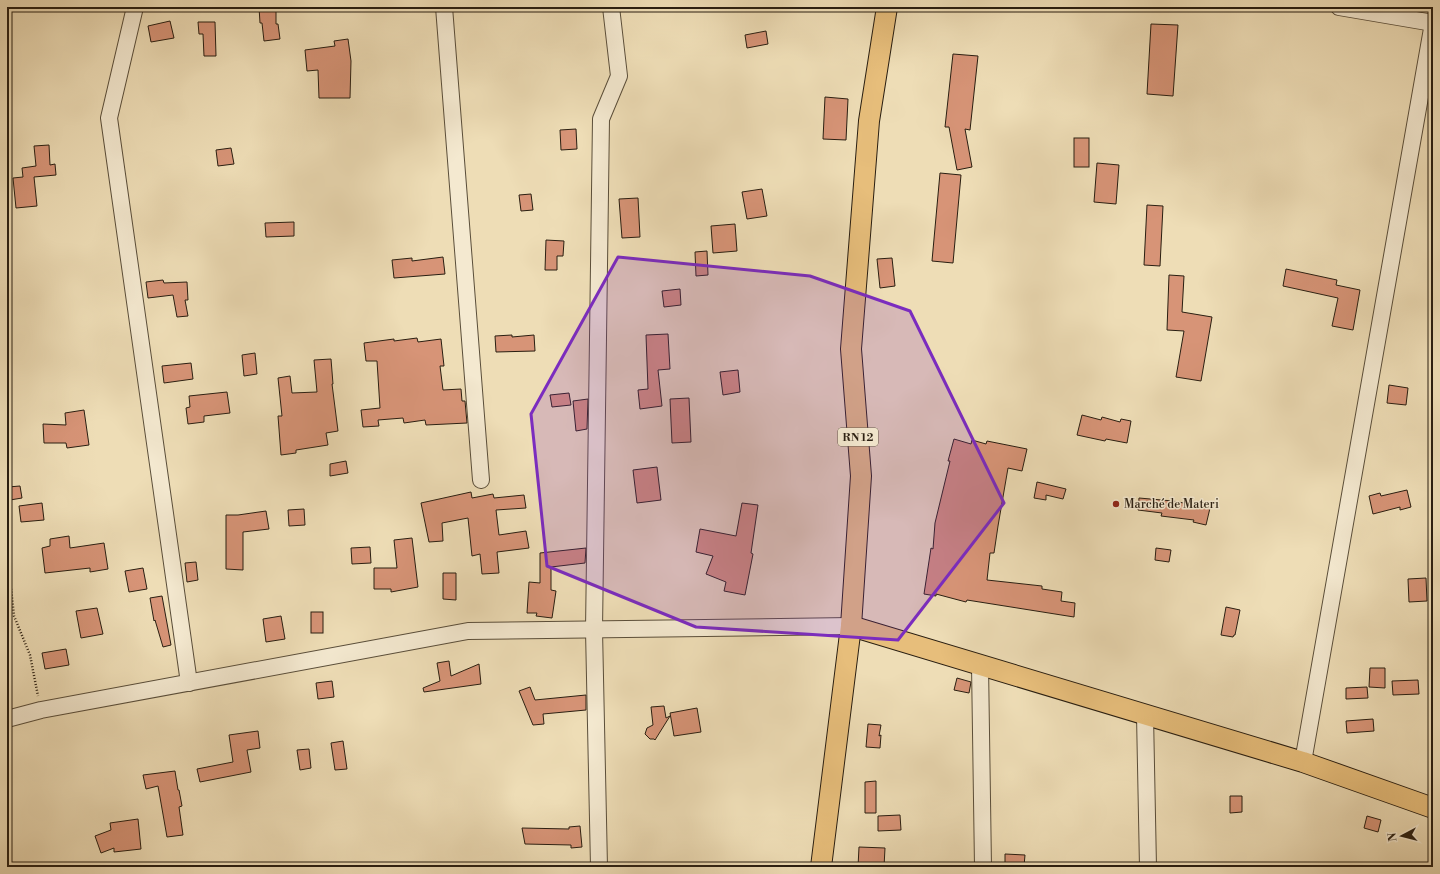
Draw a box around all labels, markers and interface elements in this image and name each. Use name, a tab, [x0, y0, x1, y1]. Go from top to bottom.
road number: RN 12	[838, 428, 878, 446]
place label: Marché de Materi	[1124, 497, 1219, 512]
marker: Marché de Materi	[1111, 499, 1121, 509]
north arrow	[1382, 816, 1422, 856]
text: N	[1386, 832, 1401, 842]

